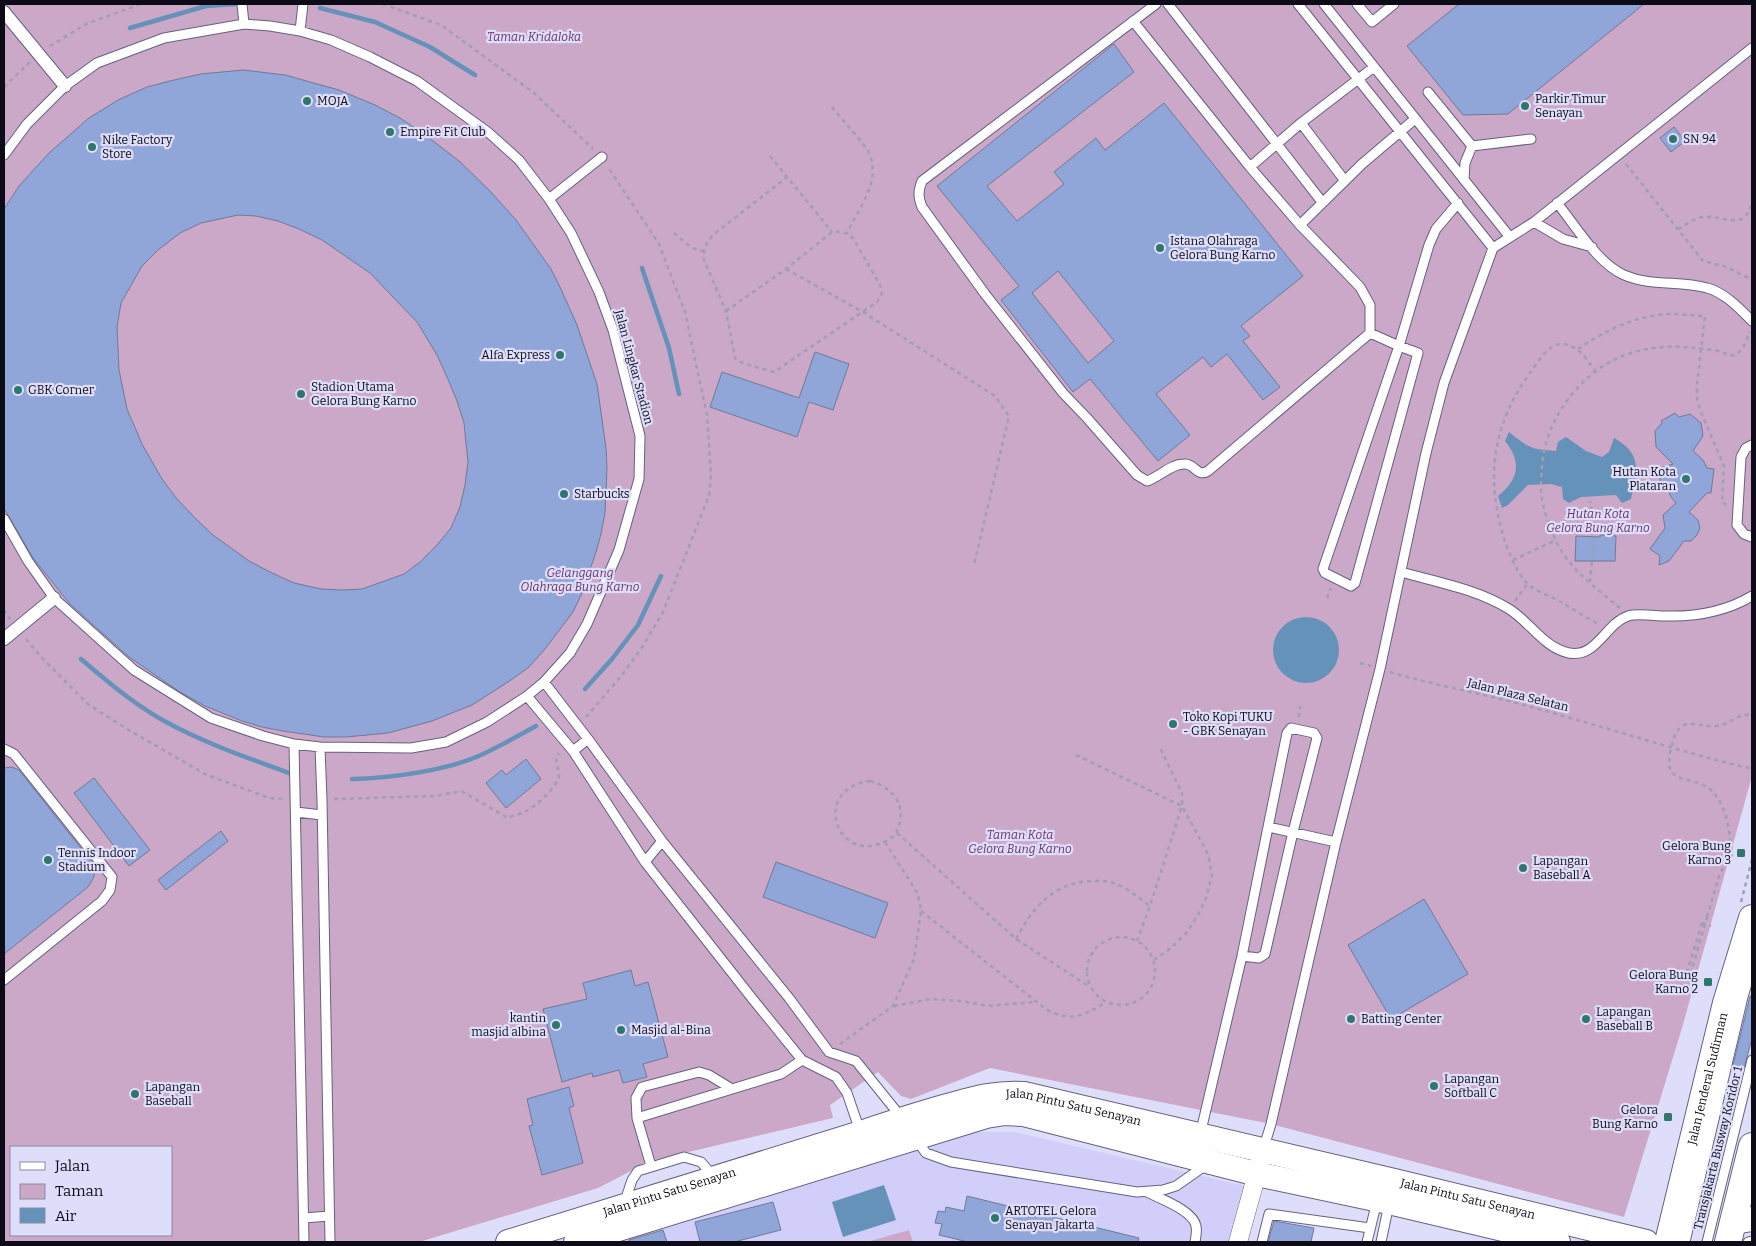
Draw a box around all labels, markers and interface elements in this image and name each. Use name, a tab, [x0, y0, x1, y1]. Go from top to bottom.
park label: Taman Kridaloka	[487, 30, 581, 44]
place label: Parkir Timur Senayan	[1535, 92, 1607, 120]
place label: MOJA	[317, 94, 349, 108]
marker: MOJA	[301, 95, 313, 107]
marker: Parkir Timur Senayan	[1519, 100, 1531, 112]
place label: Empire Fit Club	[400, 125, 486, 139]
marker: Empire Fit Club	[384, 126, 396, 138]
place label: SN 94	[1683, 132, 1716, 146]
place label: Nike Factory Store	[102, 133, 173, 161]
marker: SN 94	[1667, 133, 1679, 145]
marker: Nike Factory Store	[86, 141, 98, 153]
place label: Istana Olahraga Gelora Bung Karno	[1170, 234, 1276, 262]
marker: Istana Olahraga Gelora Bung Karno	[1154, 242, 1166, 254]
street label: Jalan Lingkar Stadion	[612, 307, 656, 426]
place label: Alfa Express	[481, 348, 550, 362]
marker: Alfa Express	[554, 349, 566, 361]
place label: Stadion Utama Gelora Bung Karno	[311, 380, 417, 408]
place label: GBK Corner	[28, 383, 95, 397]
marker: GBK Corner	[12, 384, 24, 396]
marker: Stadion Utama Gelora Bung Karno	[295, 388, 307, 400]
place label: Hutan Kota Plataran	[1613, 465, 1676, 493]
marker: Hutan Kota Plataran	[1680, 473, 1692, 485]
place label: Starbucks	[574, 487, 630, 501]
marker: Starbucks	[558, 488, 570, 500]
park label: Hutan Kota Gelora Bung Karno	[1546, 507, 1650, 535]
park label: Gelanggang Olahraga Bung Karno	[521, 566, 640, 594]
street label: Jalan Plaza Selatan	[1465, 675, 1570, 714]
place label: Toko Kopi TUKU - GBK Senayan	[1183, 710, 1273, 738]
marker: Toko Kopi TUKU - GBK Senayan	[1167, 718, 1179, 730]
park label: Taman Kota Gelora Bung Karno	[968, 828, 1072, 856]
place label: Gelora Bung Karno 3	[1662, 839, 1731, 867]
place label: Tennis Indoor Stadium	[58, 846, 137, 874]
marker: Gelora Bung Karno 3	[1735, 847, 1747, 859]
marker: Tennis Indoor Stadium	[42, 854, 54, 866]
place label: Lapangan Baseball A	[1533, 854, 1591, 882]
marker: Lapangan Baseball A	[1517, 862, 1529, 874]
place label: Gelora Bung Karno 2	[1629, 968, 1698, 996]
marker: Gelora Bung Karno 2	[1702, 976, 1714, 988]
place label: Lapangan Baseball B	[1596, 1005, 1653, 1033]
place label: kantin masjid albina	[471, 1011, 546, 1039]
street label: Jalan Jenderal Sudirman	[1685, 1011, 1730, 1147]
place label: Batting Center	[1361, 1012, 1442, 1026]
marker: Batting Center	[1345, 1013, 1357, 1025]
marker: Lapangan Baseball B	[1580, 1013, 1592, 1025]
marker: kantin masjid albina	[550, 1019, 562, 1031]
place label: Masjid al-Bina	[631, 1023, 711, 1037]
marker: Masjid al-Bina	[615, 1024, 627, 1036]
street label: Transjakarta Busway Koridor 1	[1691, 1065, 1745, 1231]
place label: Lapangan Softball C	[1444, 1072, 1499, 1100]
place label: Lapangan Baseball	[145, 1080, 200, 1108]
marker: Lapangan Softball C	[1428, 1080, 1440, 1092]
street label: Jalan Pintu Satu Senayan	[1005, 1087, 1143, 1128]
marker: Lapangan Baseball	[129, 1088, 141, 1100]
place label: Gelora Bung Karno	[1592, 1103, 1658, 1131]
marker: Gelora Bung Karno	[1662, 1111, 1674, 1123]
legend	[10, 1146, 172, 1236]
text: Jalan	[54, 1157, 90, 1175]
street label: Jalan Pintu Satu Senayan	[600, 1165, 738, 1219]
street label: Jalan Pintu Satu Senayan	[1398, 1176, 1537, 1222]
text: Taman	[55, 1182, 104, 1200]
place label: ARTOTEL Gelora Senayan Jakarta	[1005, 1204, 1097, 1232]
text: Air	[55, 1207, 77, 1225]
marker: ARTOTEL Gelora Senayan Jakarta	[989, 1212, 1001, 1224]

